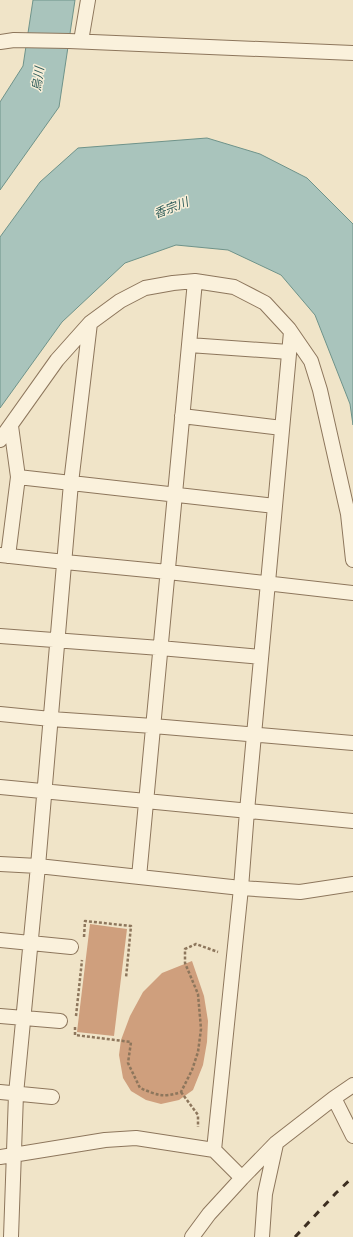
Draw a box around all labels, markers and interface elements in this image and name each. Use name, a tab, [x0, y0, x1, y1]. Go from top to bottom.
water label: 烏川	[29, 64, 47, 92]
water label: 香宗川	[152, 194, 192, 221]

